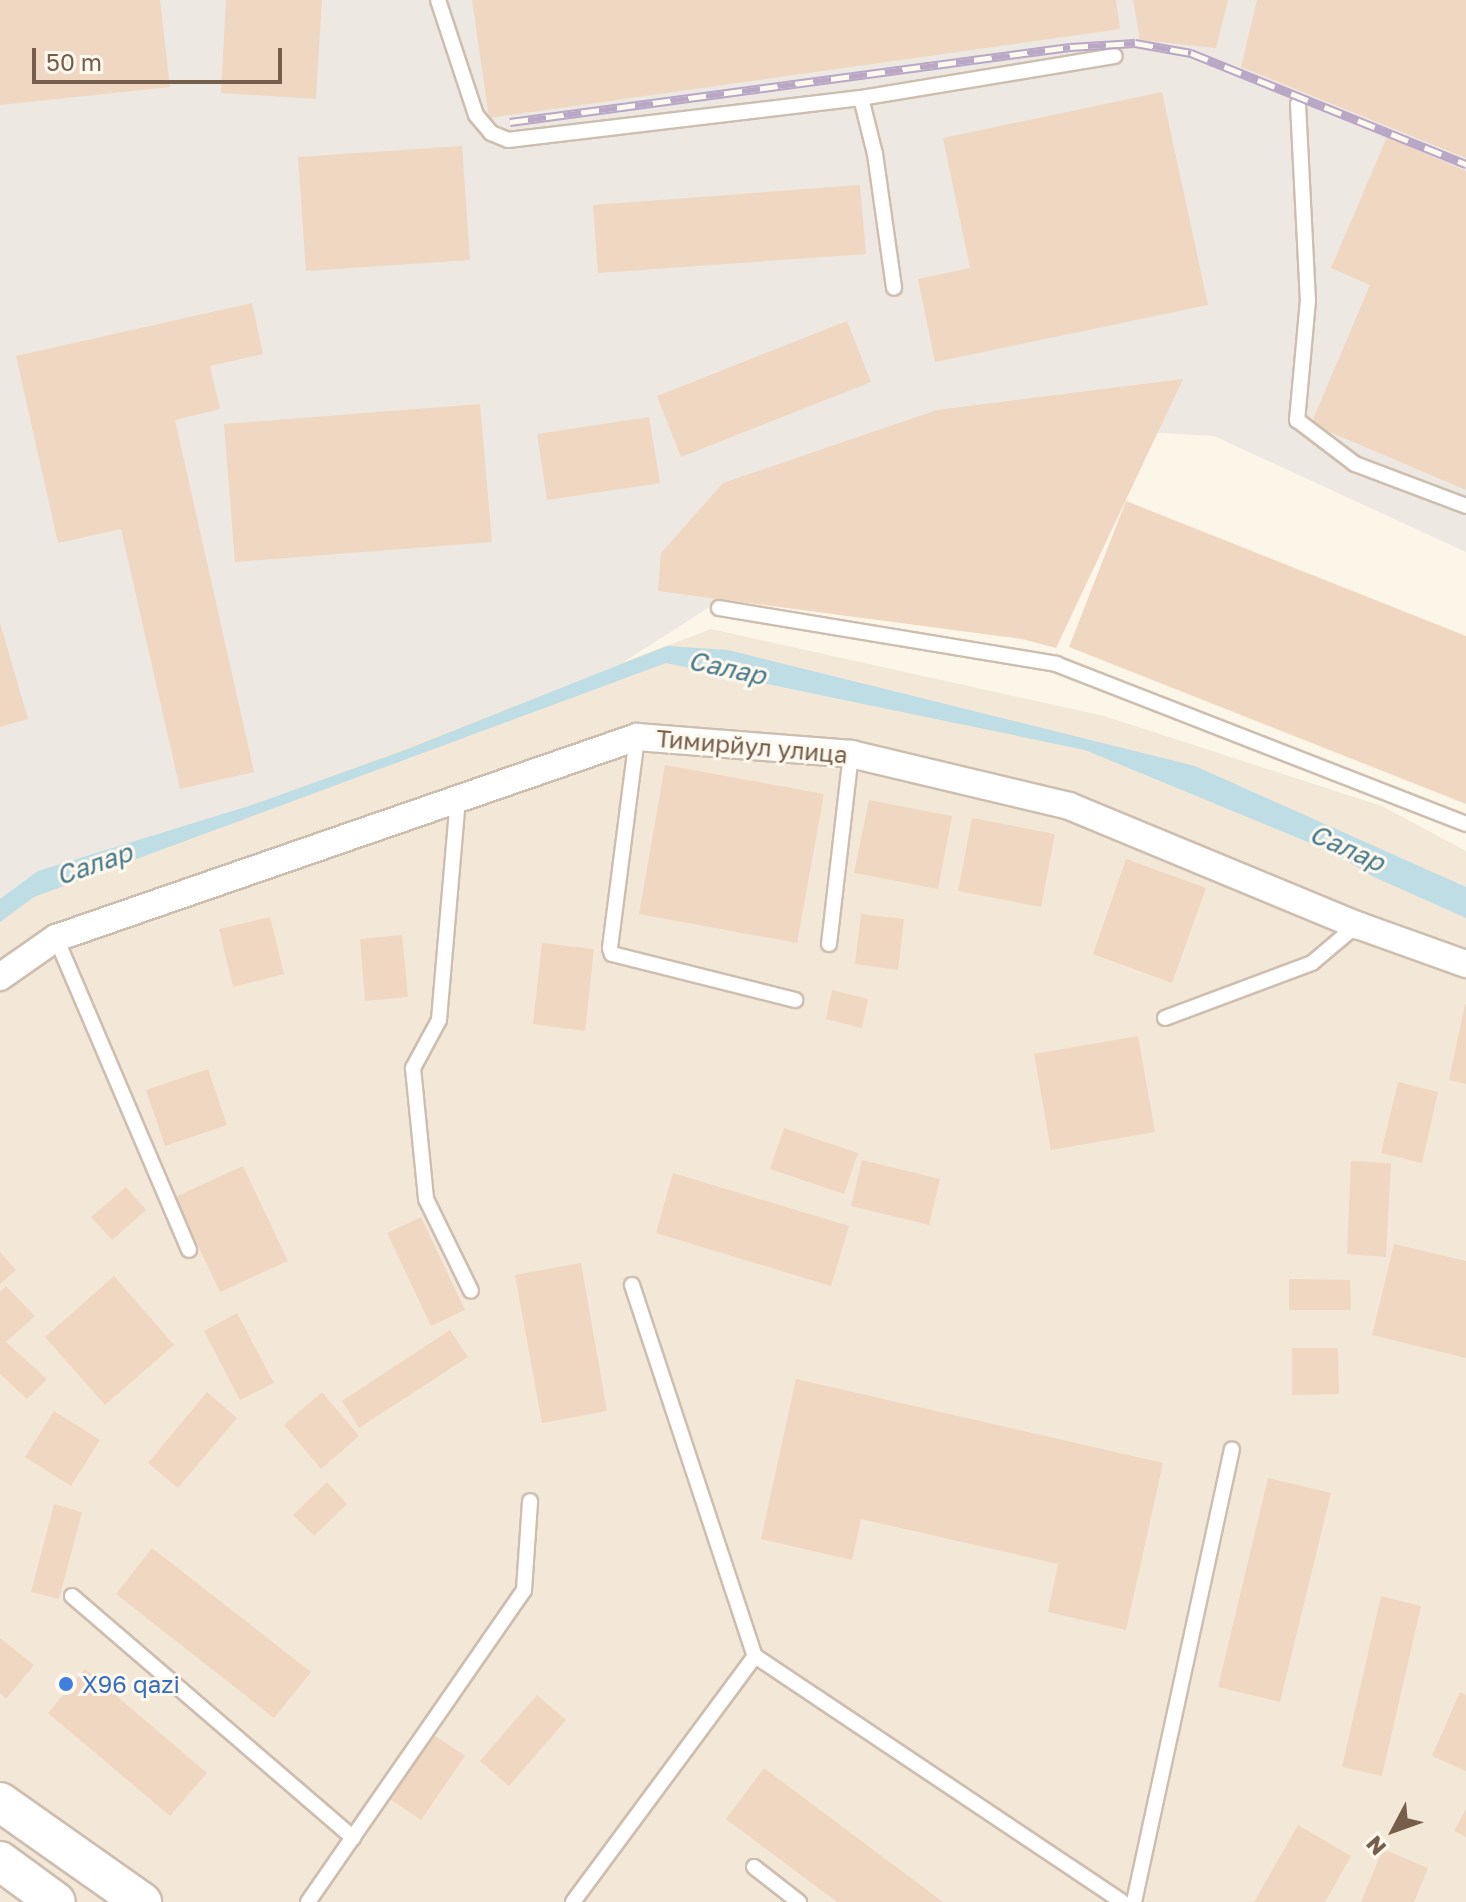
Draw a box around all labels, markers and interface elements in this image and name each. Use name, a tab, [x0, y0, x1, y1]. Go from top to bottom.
scale bar	[36, 32, 286, 82]
text: 50 m	[46, 47, 102, 76]
water label: Салар	[685, 645, 769, 691]
street label: Тимирйул улица	[655, 723, 849, 769]
water label: Салар	[1305, 818, 1389, 878]
water label: Салар	[52, 837, 136, 891]
place label: X96 qazi	[82, 1670, 180, 1698]
marker: X96 qazi	[57, 1675, 75, 1693]
north arrow	[1354, 1790, 1434, 1870]
text: N	[1360, 1831, 1391, 1861]

